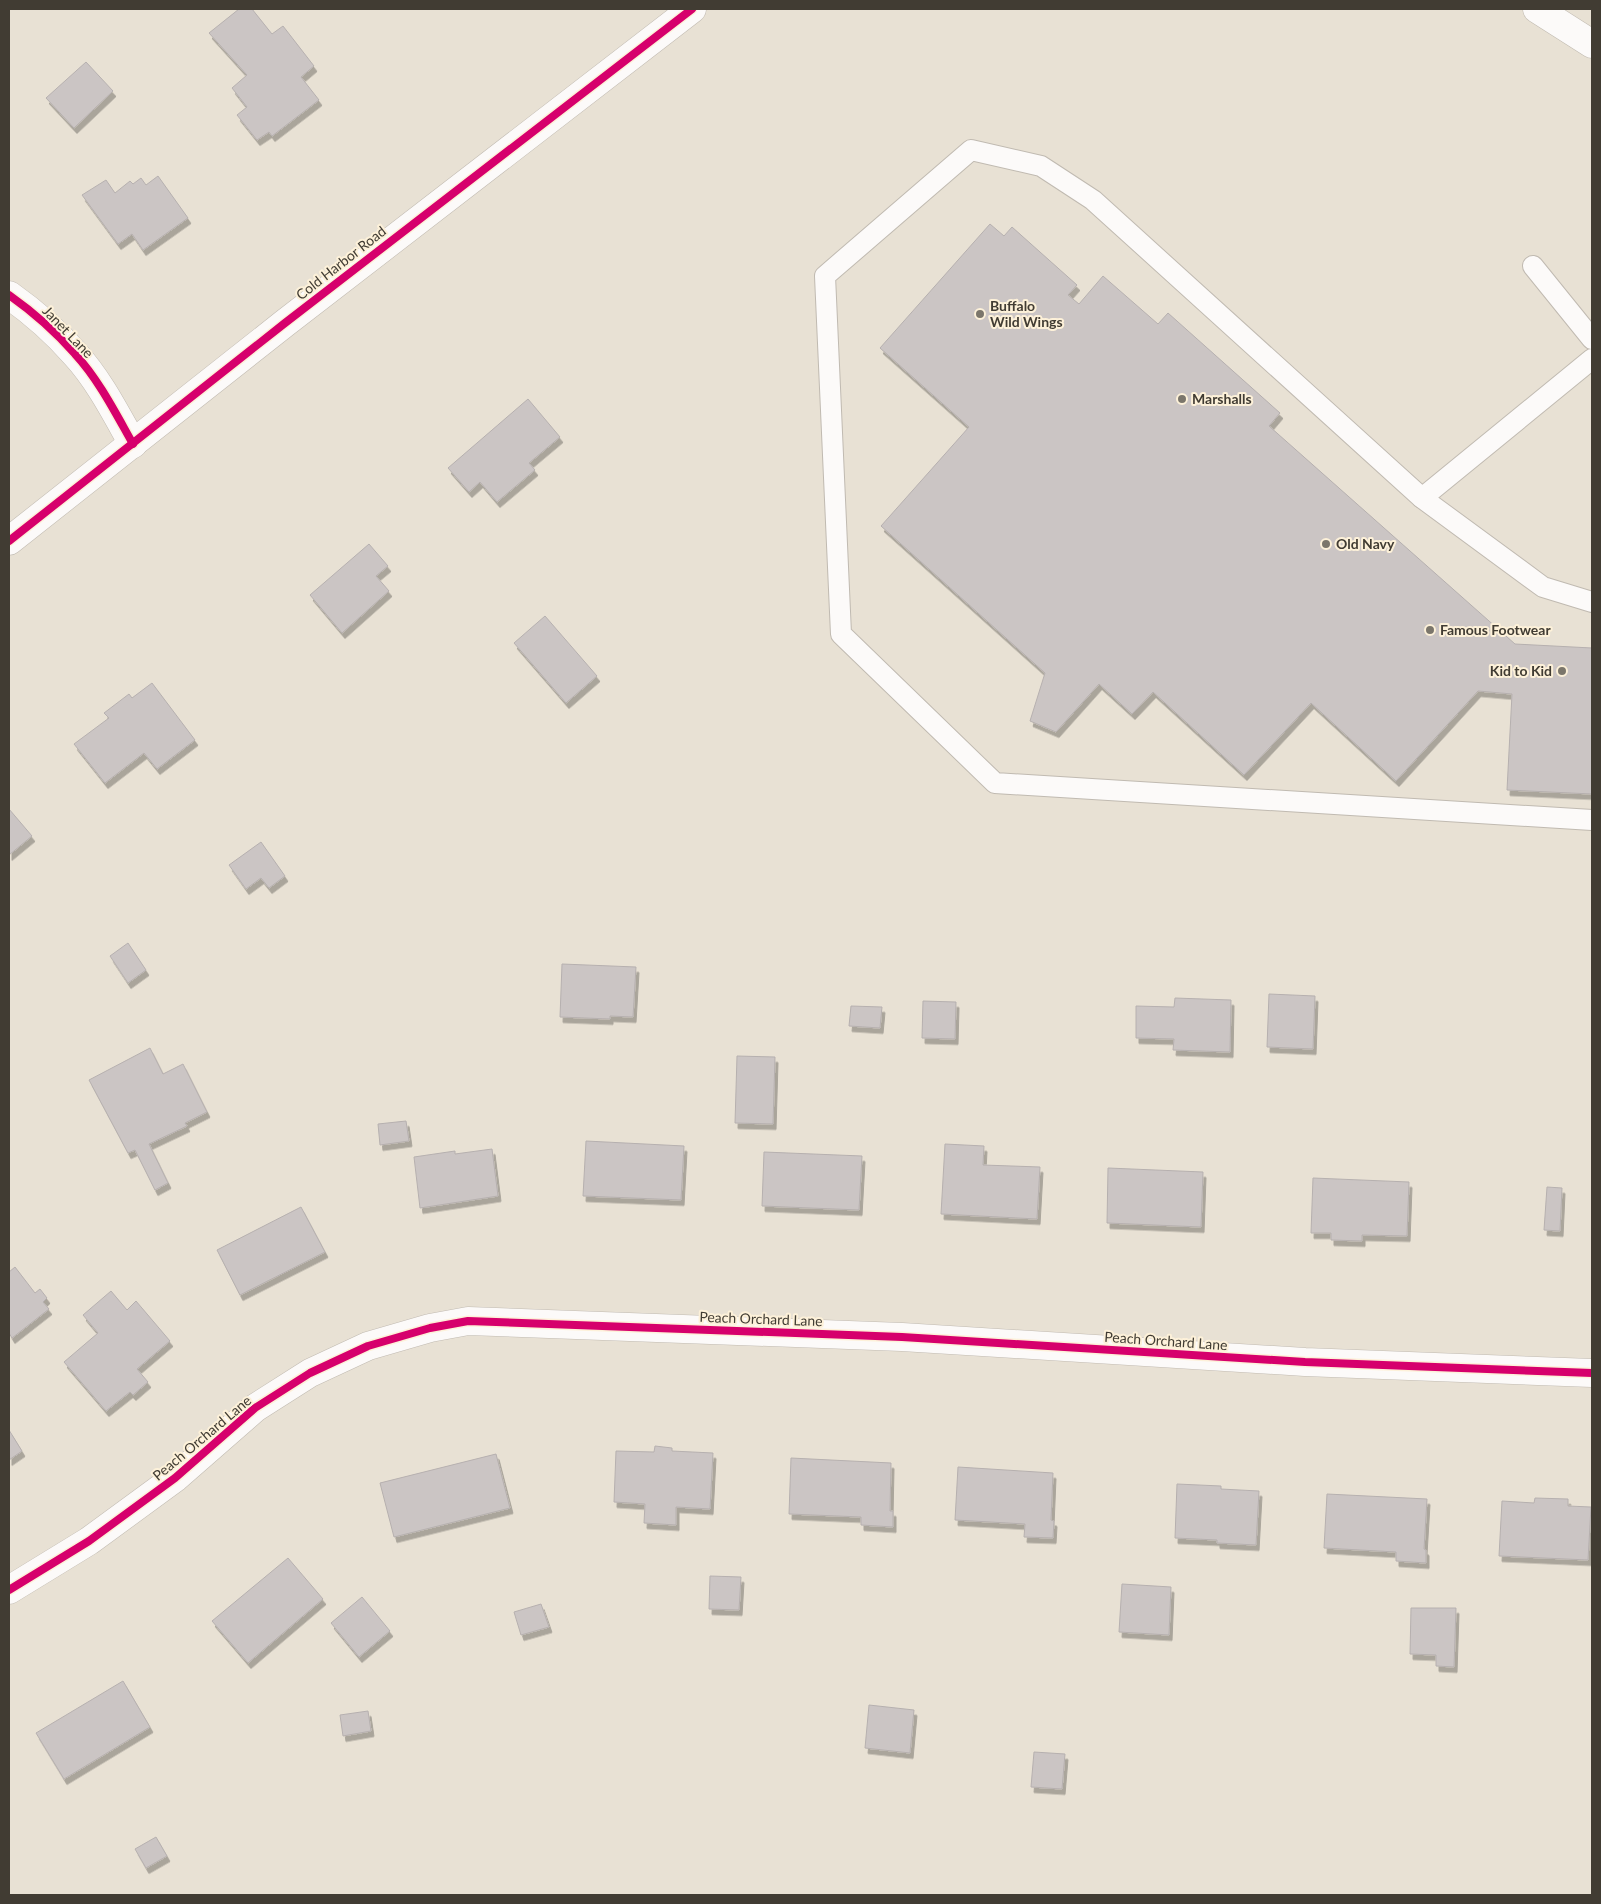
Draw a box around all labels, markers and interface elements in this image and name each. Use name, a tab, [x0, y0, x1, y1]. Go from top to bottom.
street label: Cold Harbor Road	[292, 222, 389, 303]
place label: Buffalo Wild Wings	[990, 297, 1063, 330]
street label: Janet Lane	[39, 302, 97, 361]
marker: Buffalo Wild Wings	[974, 308, 986, 320]
place label: Marshalls	[1192, 390, 1252, 407]
marker: Marshalls	[1176, 393, 1188, 405]
place label: Old Navy	[1336, 535, 1395, 552]
marker: Old Navy	[1320, 538, 1332, 550]
place label: Famous Footwear	[1440, 621, 1551, 638]
marker: Famous Footwear	[1424, 624, 1436, 636]
place label: Kid to Kid	[1490, 662, 1552, 679]
marker: Kid to Kid	[1556, 665, 1568, 677]
street label: Peach Orchard Lane	[699, 1308, 823, 1329]
street label: Peach Orchard Lane	[1104, 1328, 1228, 1353]
street label: Peach Orchard Lane	[149, 1391, 254, 1484]

